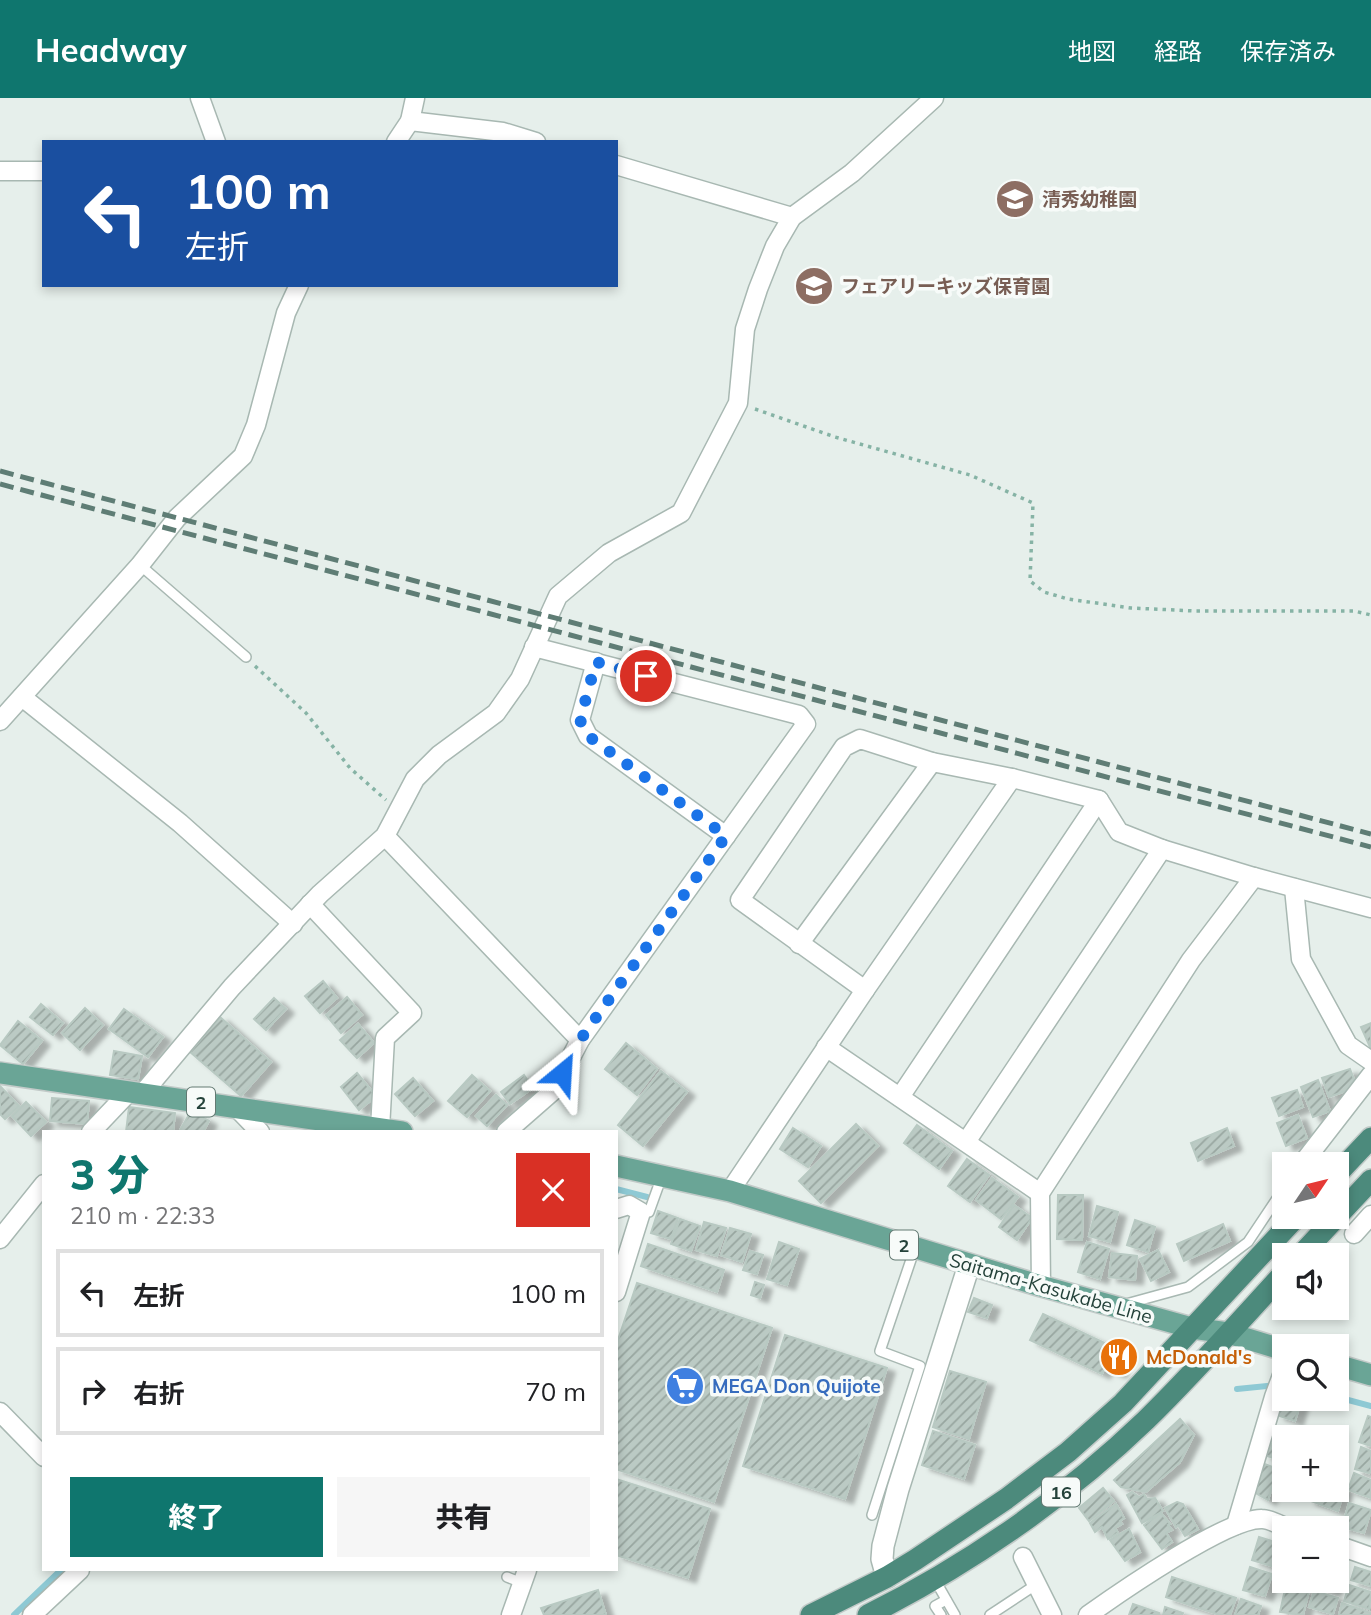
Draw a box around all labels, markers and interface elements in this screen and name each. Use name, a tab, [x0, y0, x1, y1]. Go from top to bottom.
text: Headway	[35, 29, 187, 70]
text: 地図	[1068, 36, 1116, 66]
text: 経路	[1154, 36, 1202, 66]
text: 保存済み	[1240, 36, 1336, 66]
text: 100 m	[185, 160, 331, 221]
icon: left	[70, 168, 161, 259]
school or university icon: 清秀幼稚園	[994, 178, 1036, 220]
place label: 清秀幼稚園	[1042, 187, 1137, 211]
text: 左折	[185, 226, 249, 266]
school or university icon: フェアリーキッズ保育園	[793, 265, 835, 307]
place label: フェアリーキッズ保育園	[841, 274, 1050, 298]
pin	[616, 646, 676, 706]
icon: arrive	[627, 657, 665, 695]
position arrow	[525, 1036, 599, 1110]
road number: 2	[187, 1087, 215, 1116]
text: 3 分	[70, 1148, 149, 1201]
north arrow	[1272, 1152, 1349, 1228]
map controls	[1272, 1152, 1349, 1593]
button: close	[516, 1153, 590, 1227]
text: 210 m · 22:33	[70, 1201, 215, 1230]
road number: 2	[890, 1230, 918, 1260]
button: sound	[1272, 1243, 1349, 1320]
street label: Saitama-Kasukabe Line	[947, 1248, 1155, 1328]
icon: left	[74, 1274, 112, 1312]
text: 100 m	[510, 1277, 586, 1310]
text: 左折	[133, 1279, 185, 1312]
button: search	[1272, 1334, 1349, 1411]
restaurant icon: McDonald's	[1098, 1336, 1140, 1378]
place label: McDonald's	[1146, 1345, 1252, 1369]
supermarket icon: MEGA Don Quijote	[664, 1365, 706, 1407]
icon: right	[74, 1372, 112, 1410]
place label: MEGA Don Quijote	[712, 1374, 881, 1398]
text: 70 m	[525, 1375, 586, 1408]
text: 右折	[133, 1377, 185, 1410]
button: +	[1272, 1425, 1349, 1502]
button: 終了	[70, 1477, 323, 1557]
button: 共有	[337, 1477, 590, 1557]
road number: 16	[1042, 1478, 1080, 1506]
button: −	[1272, 1516, 1349, 1593]

